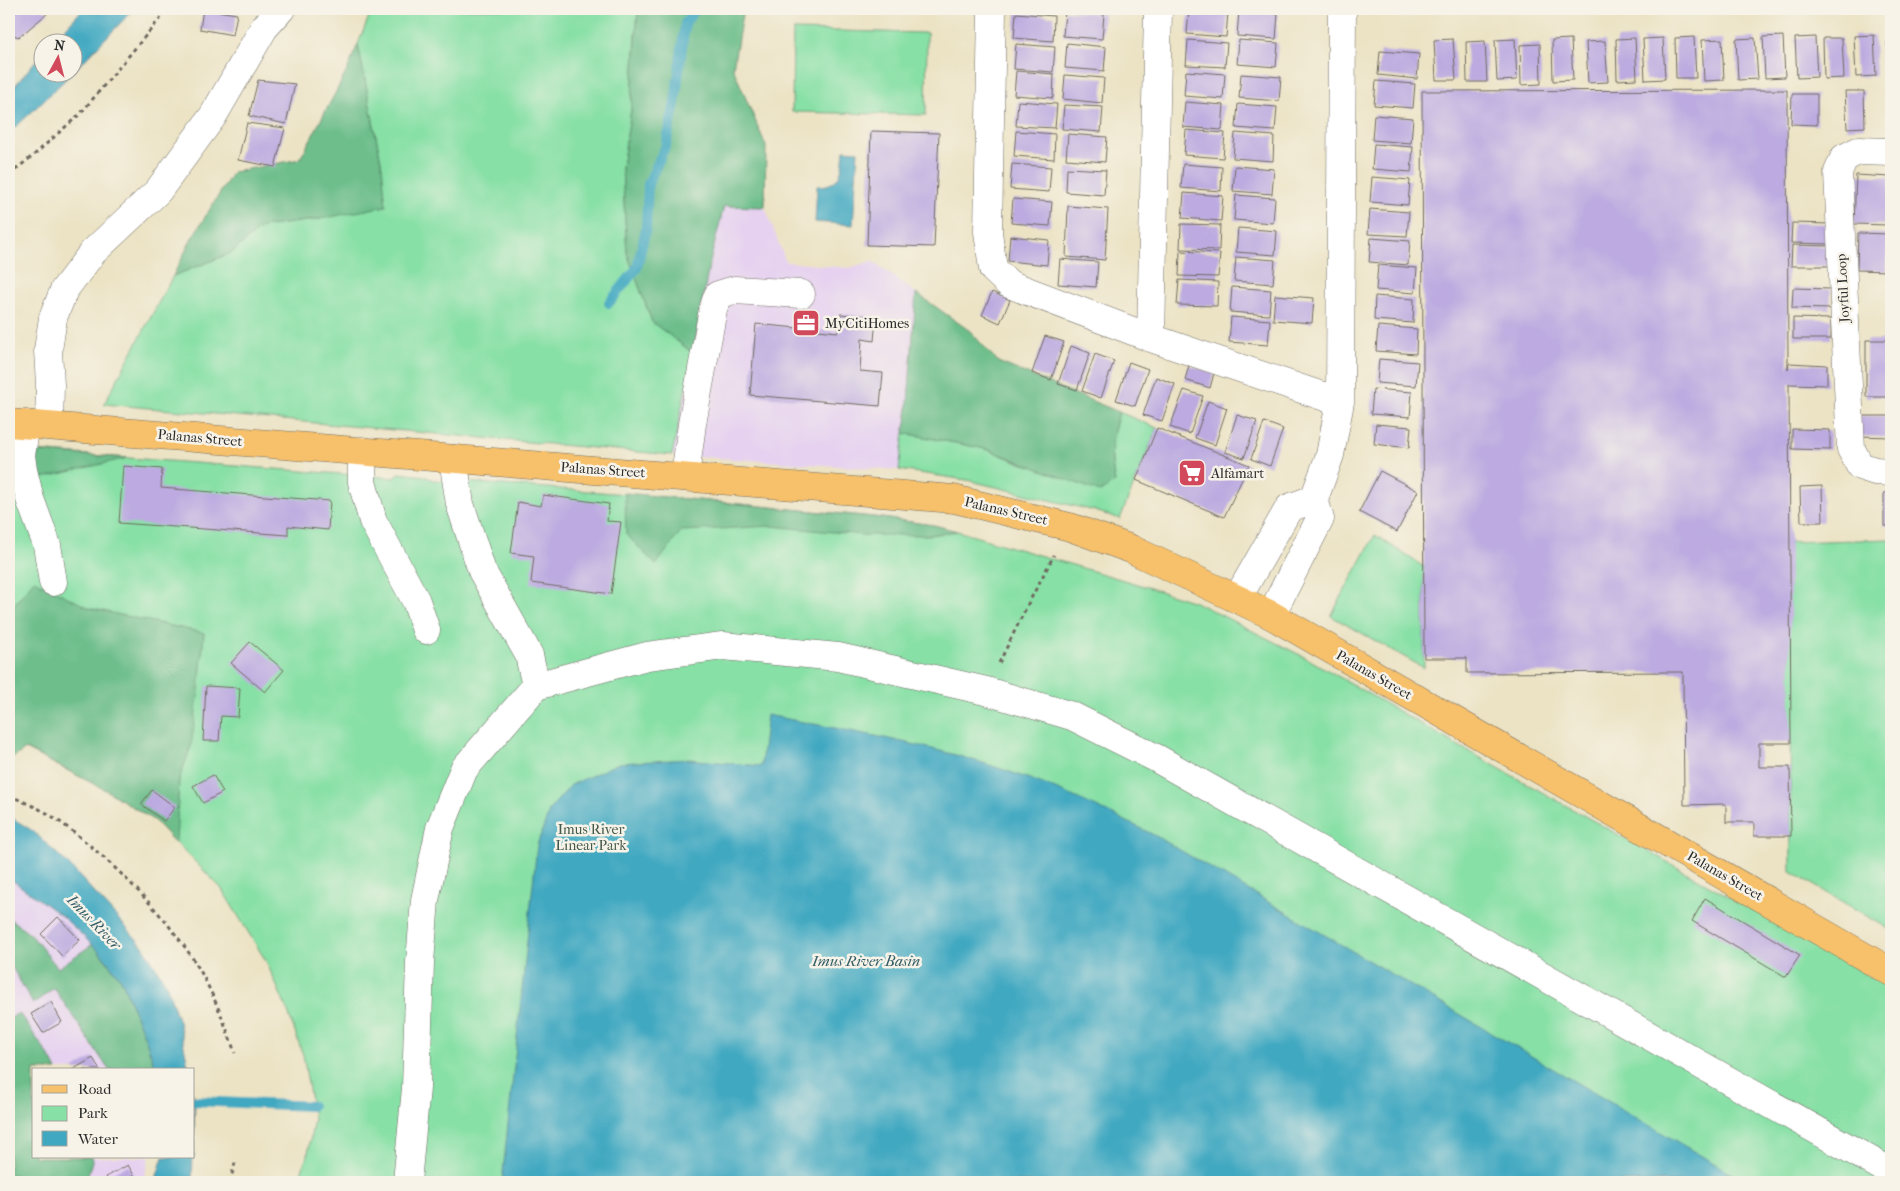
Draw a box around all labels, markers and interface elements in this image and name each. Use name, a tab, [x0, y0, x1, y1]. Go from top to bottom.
north arrow	[32, 32, 82, 82]
text: N	[53, 37, 66, 55]
street label: Joyful Loop	[1833, 253, 1853, 324]
office icon: MyCitiHomes	[791, 308, 821, 338]
place label: MyCitiHomes	[825, 315, 909, 332]
street label: Palanas Street	[157, 426, 243, 450]
supermarket icon: Alfamart	[1177, 458, 1207, 488]
street label: Palanas Street	[560, 459, 646, 481]
place label: Alfamart	[1210, 465, 1264, 482]
street label: Palanas Street	[963, 493, 1049, 529]
street label: Palanas Street	[1333, 646, 1415, 704]
park label: Imus River Linear Park	[556, 821, 627, 854]
street label: Palanas Street	[1684, 847, 1766, 905]
water label: Imus River	[63, 890, 126, 954]
water label: Imus River Basin	[811, 952, 920, 970]
legend	[32, 1068, 195, 1158]
text: Road	[78, 1080, 112, 1098]
text: Park	[78, 1104, 108, 1122]
text: Water	[77, 1130, 118, 1148]

